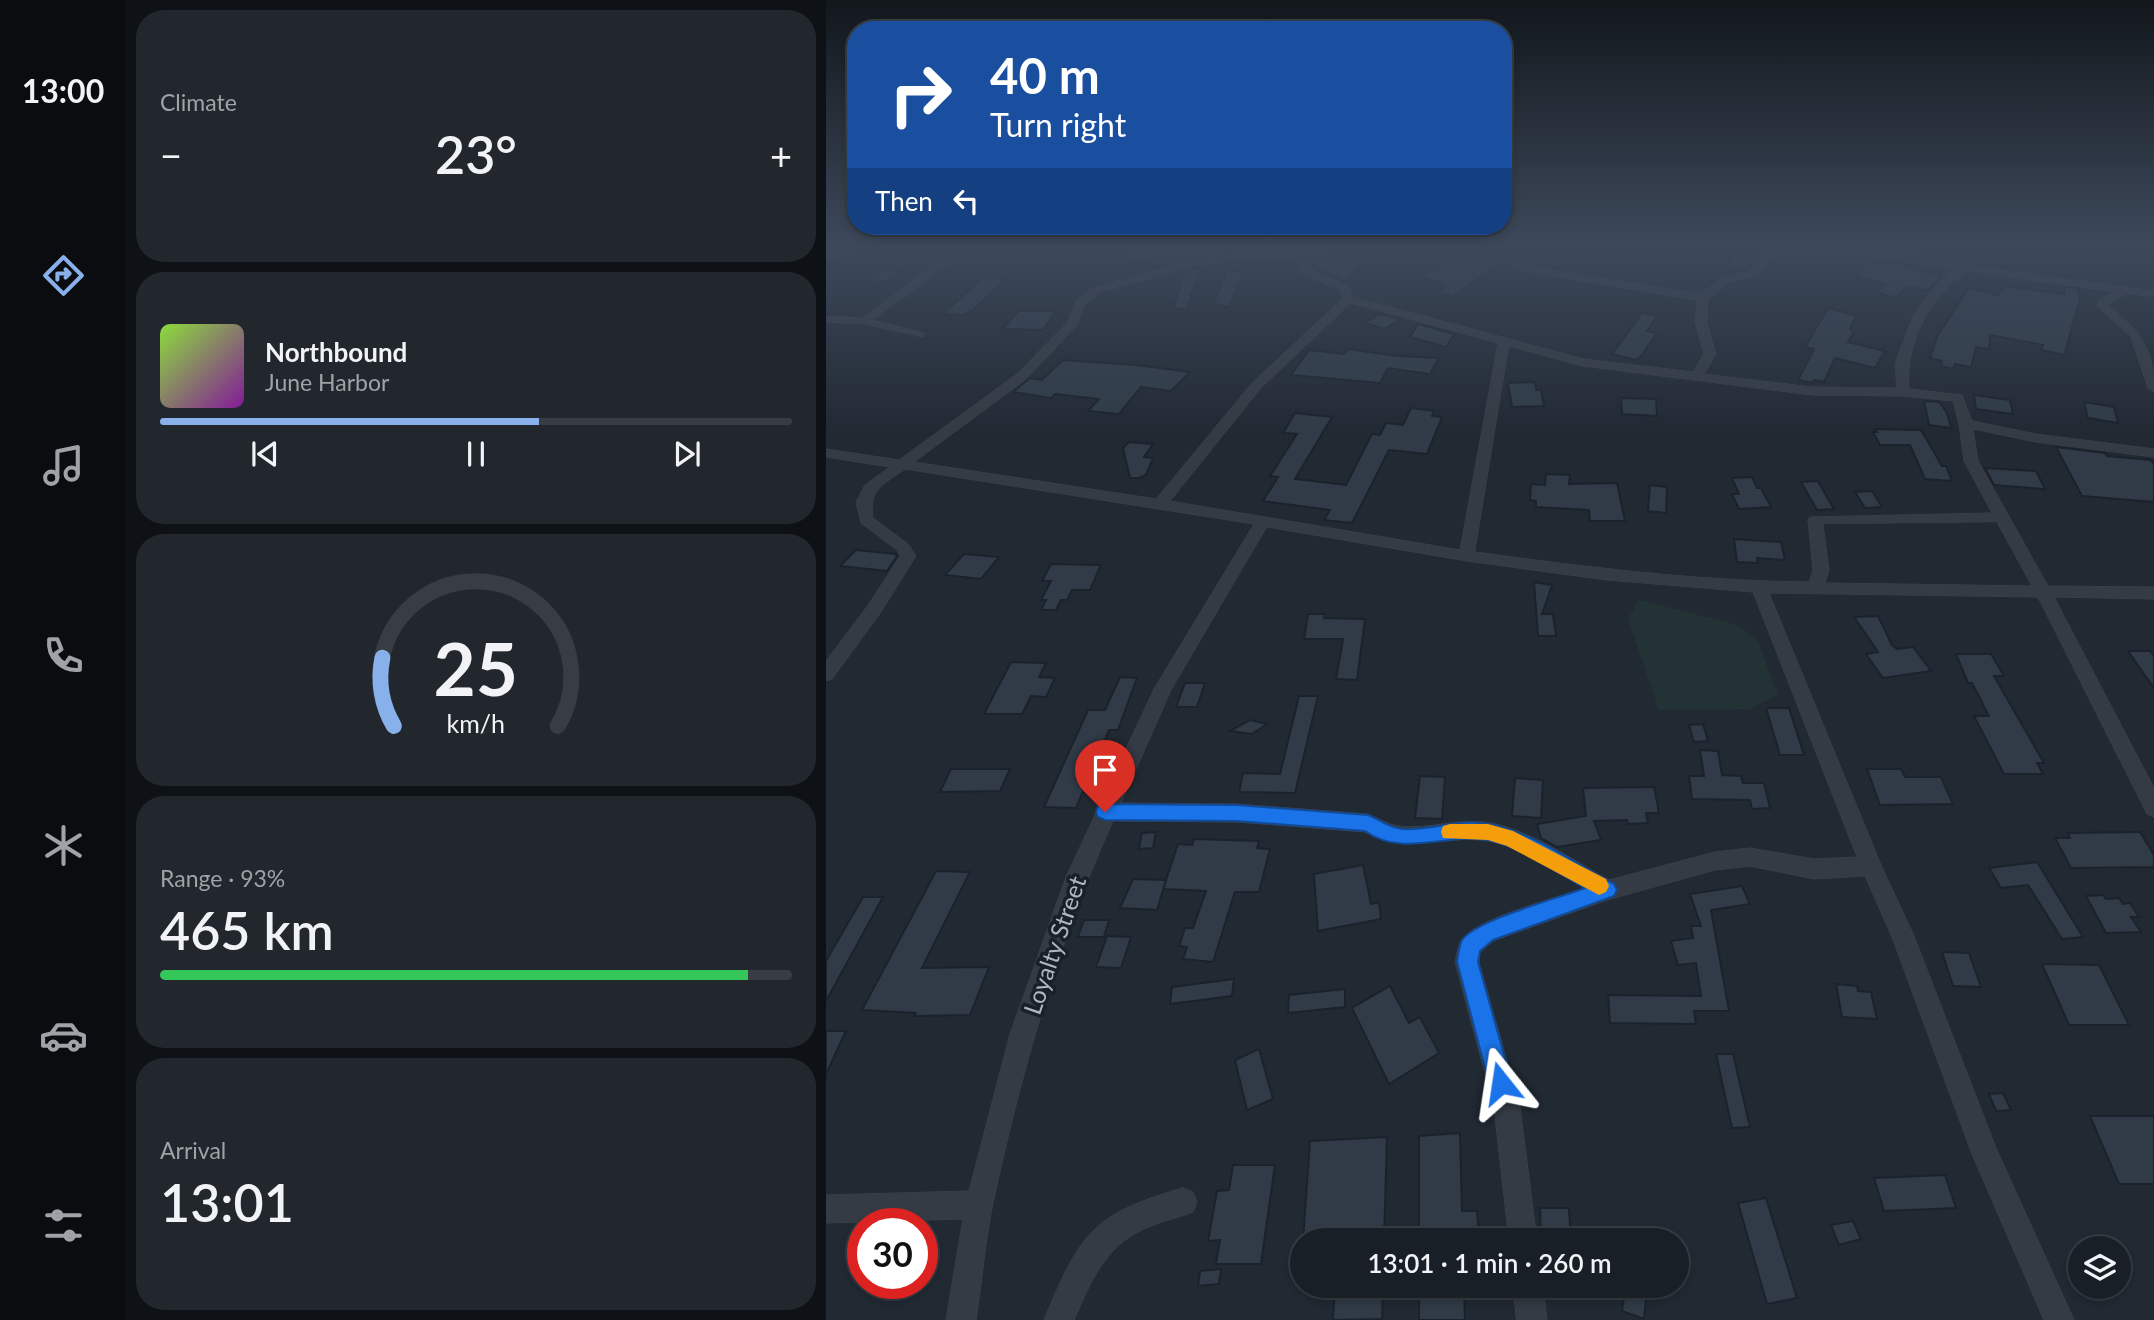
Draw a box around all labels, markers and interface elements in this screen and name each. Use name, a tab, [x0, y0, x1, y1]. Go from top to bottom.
text: 40 m	[990, 46, 1100, 104]
icon: right	[875, 49, 966, 140]
text: 13:00	[22, 71, 104, 110]
text: Climate	[160, 88, 237, 116]
text: Turn right	[990, 105, 1126, 144]
text: 23°	[435, 123, 517, 185]
text: −	[160, 132, 182, 178]
text: +	[770, 132, 792, 178]
icon: left	[947, 182, 985, 220]
text: Then	[875, 185, 933, 217]
icon: directions	[39, 251, 88, 300]
text: Northbound	[265, 336, 407, 368]
text: June Harbor	[265, 368, 389, 396]
icon: previous	[246, 435, 284, 473]
icon: pause	[457, 435, 495, 473]
icon: next	[668, 435, 706, 473]
icon: music	[39, 441, 88, 490]
text: 25	[434, 624, 518, 712]
icon: phone	[39, 631, 88, 680]
text: km/h	[447, 708, 505, 738]
pin	[1075, 740, 1135, 812]
icon: arrive	[1086, 751, 1124, 789]
icon: climate	[39, 821, 88, 870]
text: Range · 93%	[160, 864, 285, 892]
street label: Loyalty Street	[1017, 872, 1091, 1018]
text: 465 km	[160, 899, 334, 961]
icon: car	[39, 1011, 88, 1060]
position arrow	[1464, 1046, 1538, 1120]
text: Arrival	[160, 1136, 226, 1164]
text: 13:01	[160, 1171, 294, 1233]
icon: filters	[39, 1201, 88, 1250]
speed limit sign: 30	[847, 1208, 938, 1299]
map controls	[2068, 1236, 2131, 1299]
button: layers	[2068, 1236, 2131, 1299]
text: 13:01 · 1 min · 260 m	[1367, 1247, 1612, 1279]

